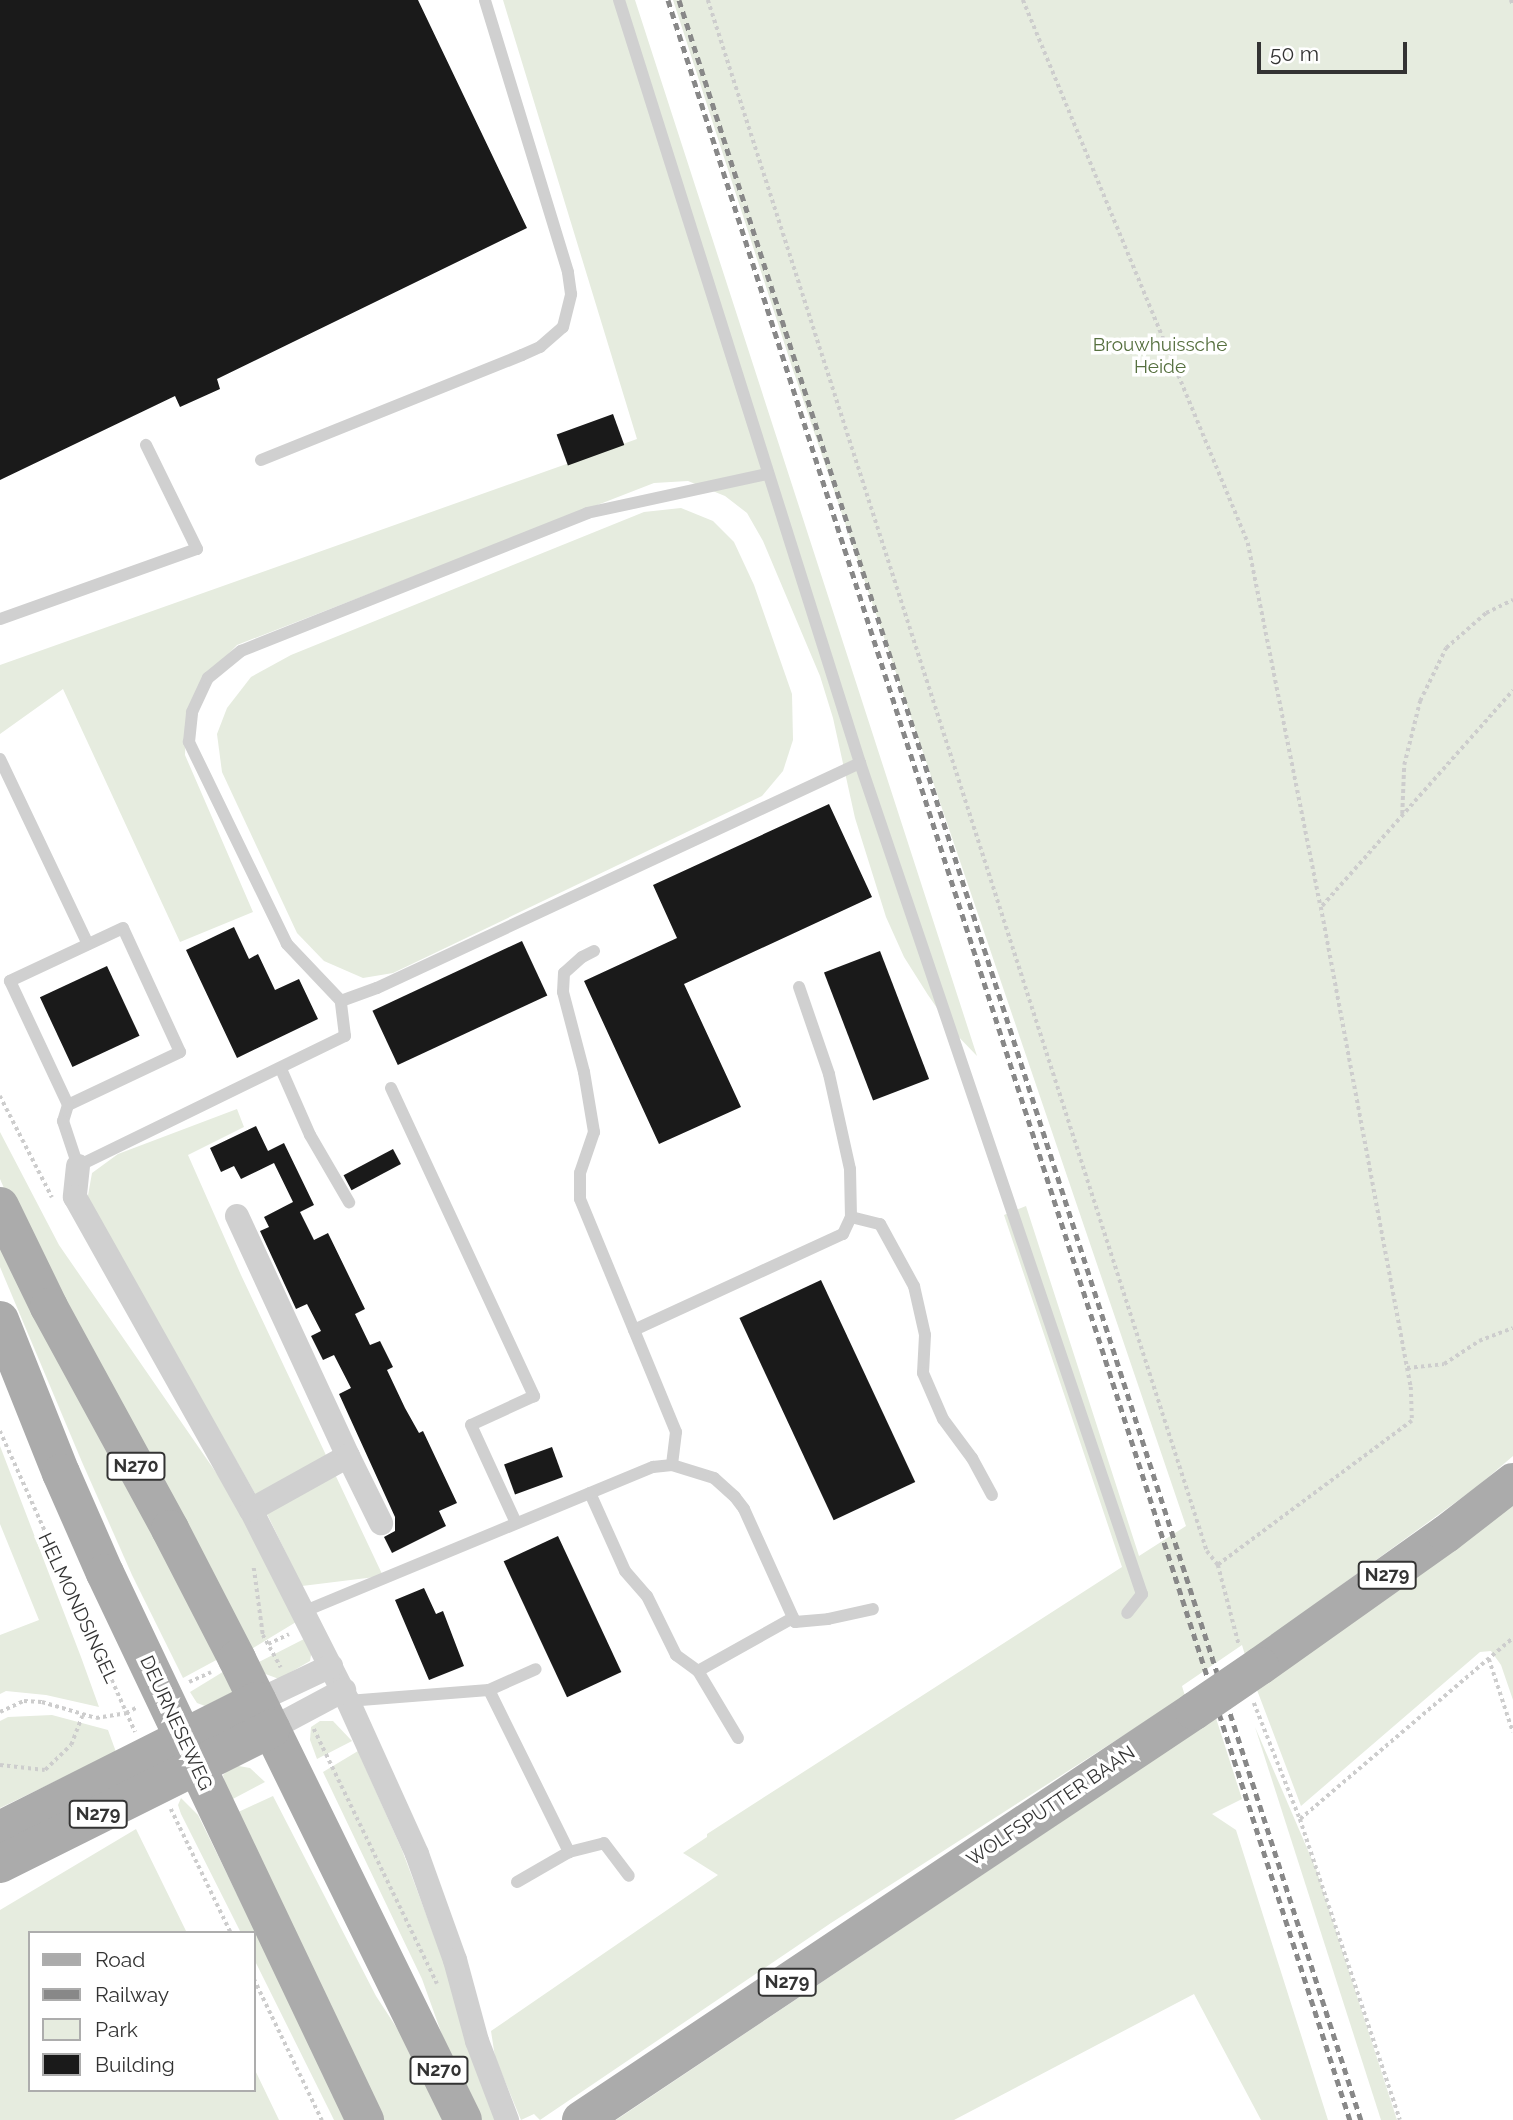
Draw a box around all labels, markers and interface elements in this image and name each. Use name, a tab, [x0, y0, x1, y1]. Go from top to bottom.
scale bar	[1261, 28, 1412, 72]
text: 50 m	[1270, 41, 1319, 66]
park label: Brouwhuissche Heide	[1093, 334, 1227, 378]
road number: N270	[106, 1451, 166, 1480]
street label: HELMONDSINGEL	[33, 1529, 123, 1687]
road number: N279	[1357, 1560, 1417, 1590]
street label: DEURNESEWEG	[135, 1652, 217, 1794]
street label: WOLFSPUTTER BAAN	[963, 1741, 1139, 1871]
road number: N279	[68, 1800, 128, 1828]
legend	[28, 1931, 256, 2092]
text: Road	[95, 1947, 145, 1972]
road number: N279	[757, 1968, 817, 1996]
text: Railway	[95, 1982, 169, 2007]
text: Park	[95, 2017, 138, 2042]
text: Building	[95, 2052, 175, 2077]
road number: N270	[409, 2056, 469, 2084]

